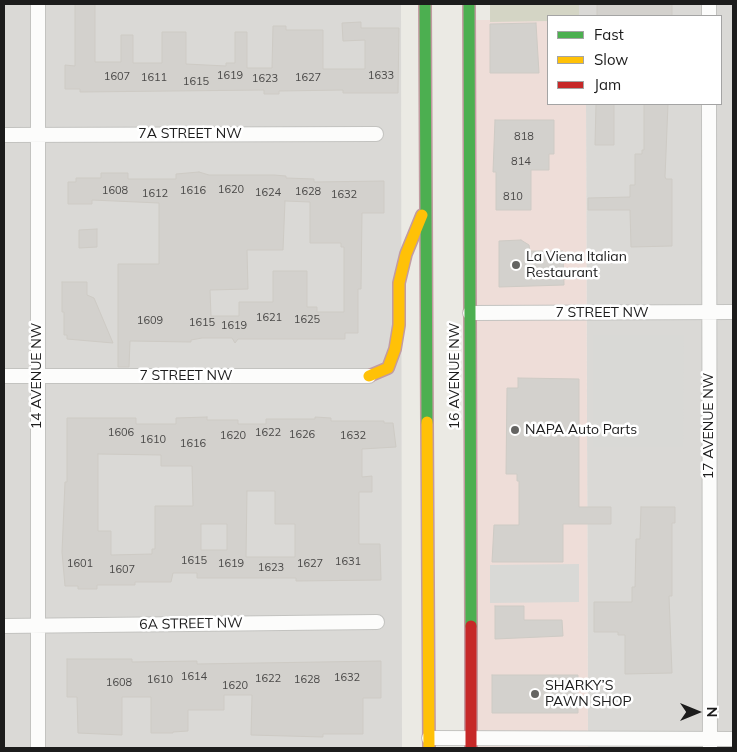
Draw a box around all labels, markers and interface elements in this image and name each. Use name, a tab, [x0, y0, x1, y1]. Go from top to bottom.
legend	[547, 15, 722, 105]
text: Fast	[594, 25, 624, 44]
text: Slow	[594, 50, 628, 69]
house number: 1619	[217, 69, 243, 83]
house number: 1633	[368, 69, 394, 83]
house number: 1607	[104, 70, 130, 84]
house number: 1611	[141, 71, 167, 85]
house number: 1627	[295, 71, 321, 85]
house number: 1623	[252, 72, 278, 86]
house number: 1615	[183, 75, 209, 89]
text: Jam	[594, 75, 621, 94]
street label: 7A STREET NW	[138, 126, 242, 142]
house number: 818	[514, 130, 534, 144]
house number: 814	[511, 155, 531, 169]
house number: 1620	[218, 183, 244, 197]
house number: 1608	[102, 184, 128, 198]
house number: 1616	[180, 184, 206, 198]
house number: 1628	[295, 185, 321, 199]
house number: 1624	[255, 186, 281, 200]
house number: 1612	[142, 187, 168, 201]
house number: 1632	[331, 188, 357, 202]
house number: 810	[503, 190, 523, 204]
place label: La Viena Italian Restaurant	[526, 249, 627, 282]
marker: La Viena Italian Restaurant	[510, 259, 522, 271]
street label: 7 STREET NW	[555, 305, 649, 321]
house number: 1621	[256, 311, 282, 325]
house number: 1625	[294, 313, 320, 327]
house number: 1609	[137, 314, 163, 328]
house number: 1615	[189, 316, 215, 330]
house number: 1619	[221, 319, 247, 333]
street label: 14 AVENUE NW	[29, 323, 45, 429]
street label: 16 AVENUE NW	[447, 323, 463, 429]
street label: 7 STREET NW	[139, 368, 233, 384]
street label: 17 AVENUE NW	[701, 373, 717, 479]
place label: NAPA Auto Parts	[525, 422, 637, 438]
marker: NAPA Auto Parts	[509, 424, 521, 436]
house number: 1606	[108, 426, 134, 440]
house number: 1622	[255, 426, 281, 440]
house number: 1626	[289, 428, 315, 442]
house number: 1620	[220, 429, 246, 443]
house number: 1632	[340, 429, 366, 443]
house number: 1610	[140, 433, 166, 447]
house number: 1616	[180, 437, 206, 451]
house number: 1615	[181, 554, 207, 568]
house number: 1631	[335, 555, 361, 569]
house number: 1601	[67, 557, 93, 571]
house number: 1619	[218, 557, 244, 571]
house number: 1627	[297, 557, 323, 571]
house number: 1623	[258, 561, 284, 575]
house number: 1607	[109, 563, 135, 577]
street label: 6A STREET NW	[139, 615, 243, 633]
house number: 1614	[181, 670, 207, 684]
house number: 1632	[334, 671, 360, 685]
house number: 1622	[255, 672, 281, 686]
house number: 1610	[147, 673, 173, 687]
house number: 1628	[294, 673, 320, 687]
house number: 1608	[106, 676, 132, 690]
place label: SHARKY’S PAWN SHOP	[545, 678, 632, 710]
house number: 1620	[222, 679, 248, 693]
north arrow	[672, 687, 722, 737]
marker: SHARKY’S PAWN SHOP	[529, 688, 541, 700]
text: N	[703, 707, 721, 717]

